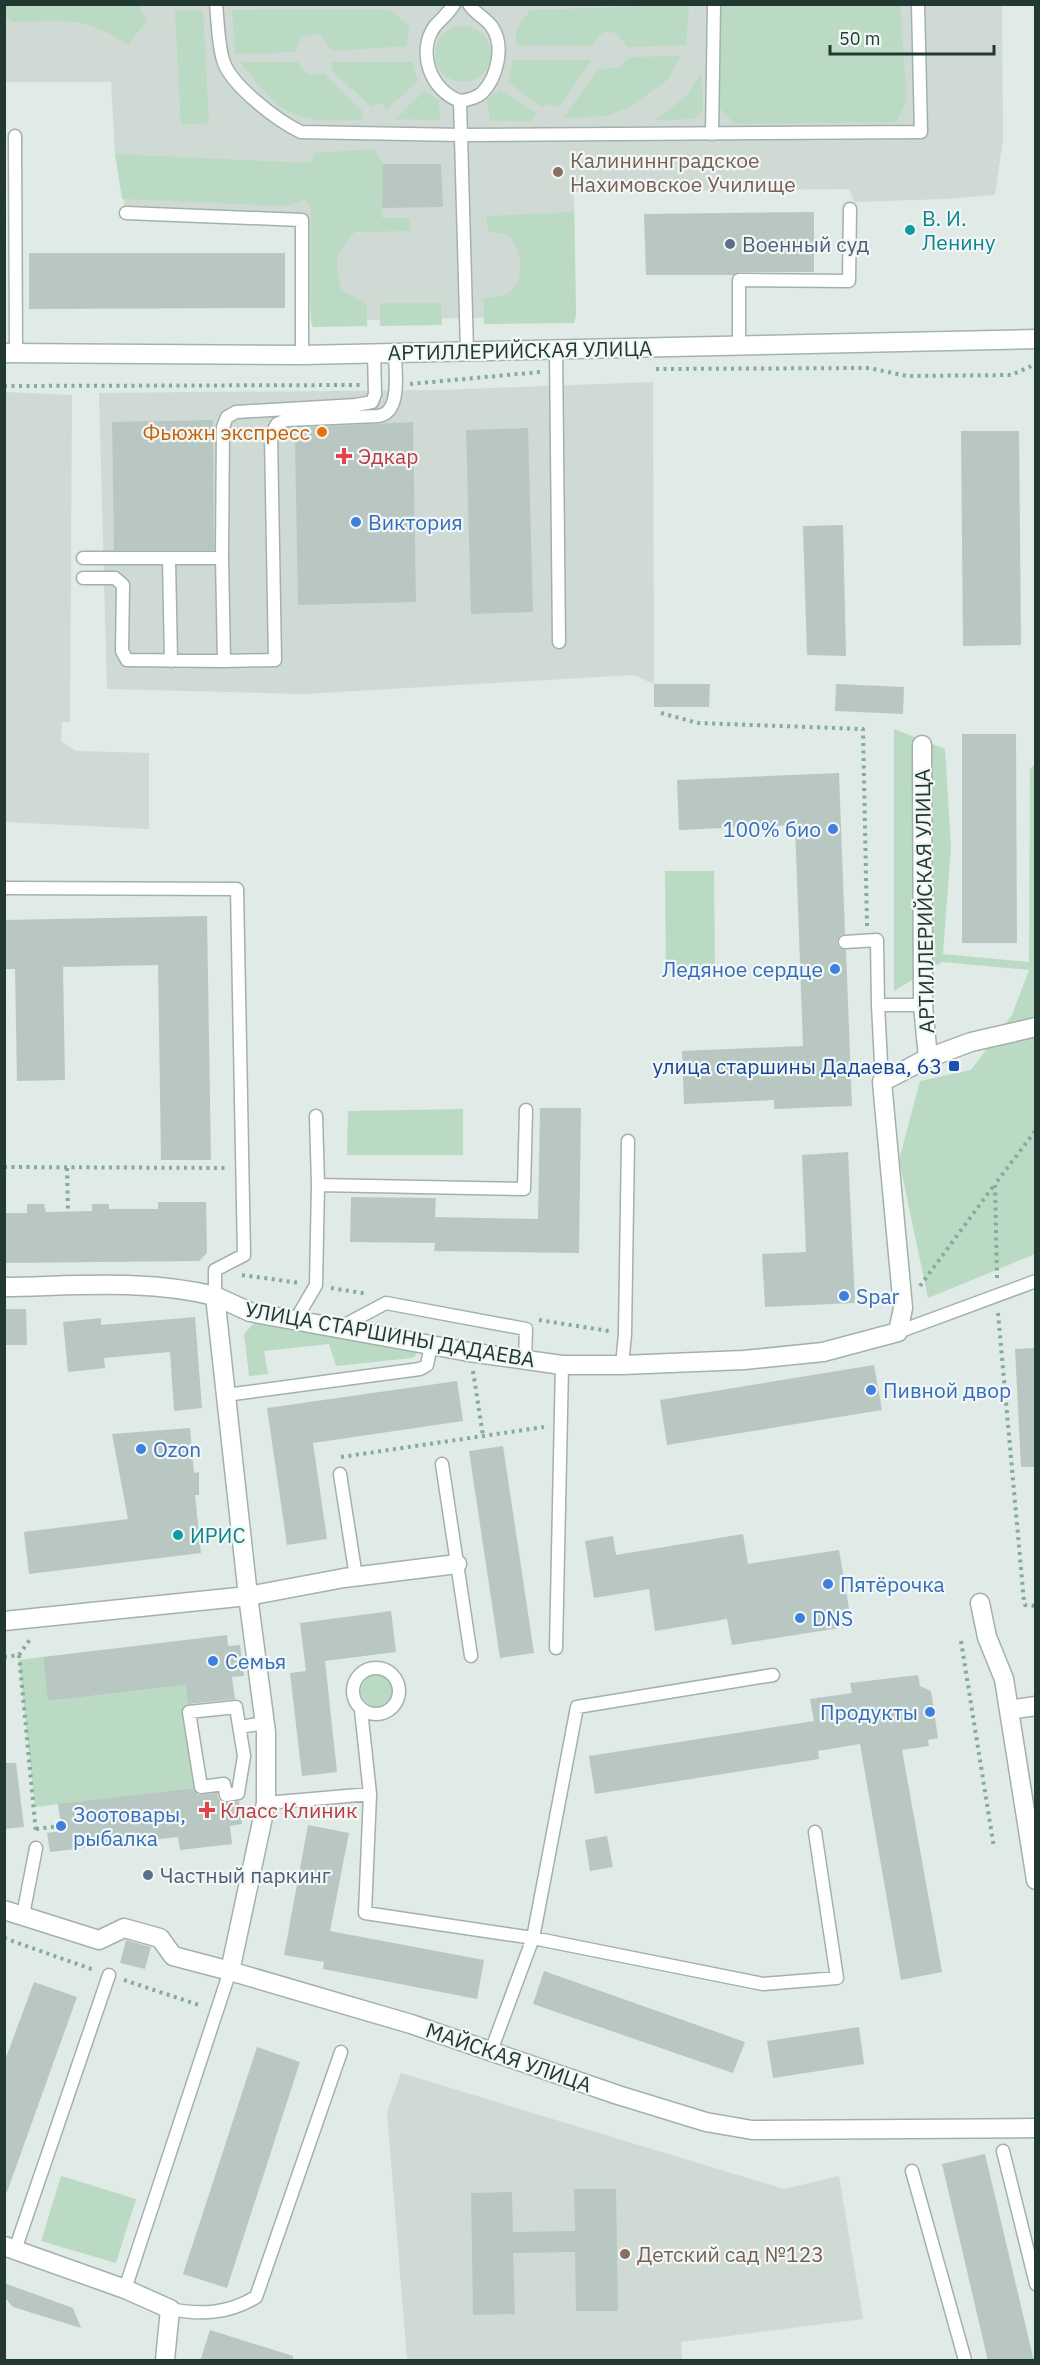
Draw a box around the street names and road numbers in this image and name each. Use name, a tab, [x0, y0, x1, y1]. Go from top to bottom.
street label: АРТИЛЛЕРИЙСКАЯ УЛИЦА	[387, 334, 653, 366]
street label: АРТИЛЛЕРИЙСКАЯ УЛИЦА	[908, 768, 940, 1034]
street label: УЛИЦА СТАРШИНЫ ДАДАЕВА	[243, 1295, 537, 1373]
street label: МАЙСКАЯ УЛИЦА	[422, 2016, 596, 2098]

